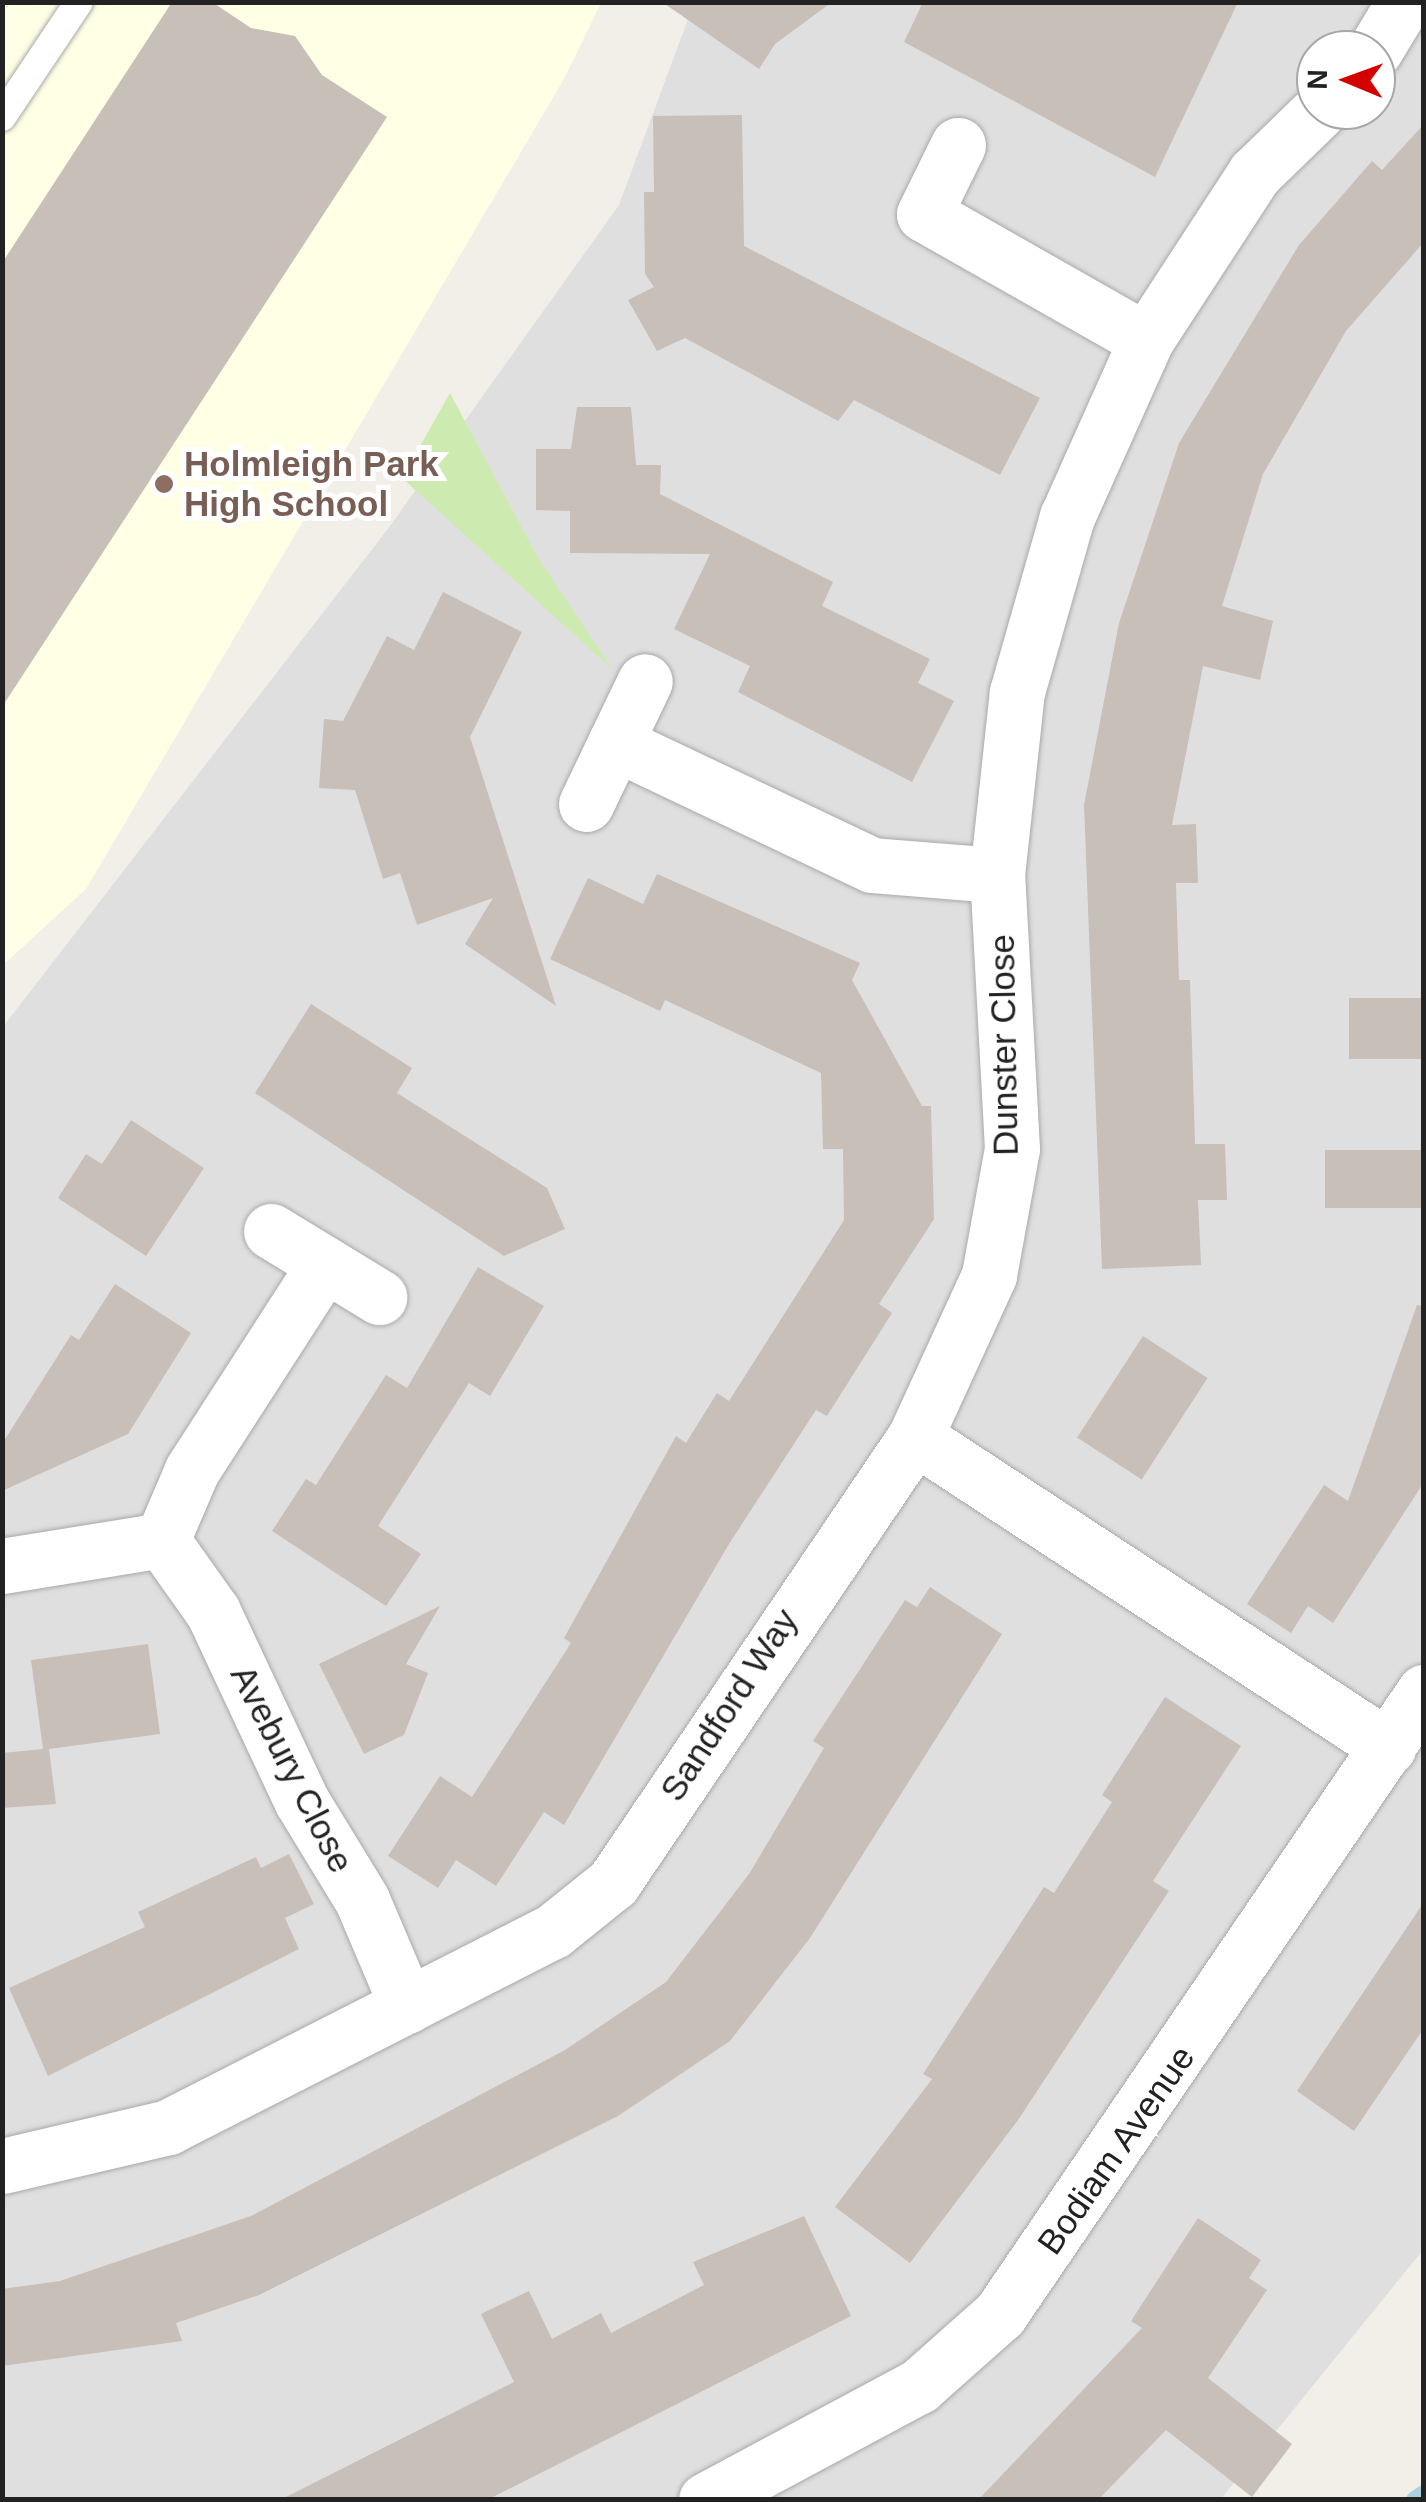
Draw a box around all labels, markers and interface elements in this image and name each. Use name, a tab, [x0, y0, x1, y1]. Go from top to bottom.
north arrow	[1296, 30, 1396, 130]
text: N	[1302, 69, 1333, 90]
place label: Holmleigh Park High School	[184, 443, 439, 525]
marker: Holmleigh Park High School	[153, 473, 175, 495]
street label: Dunster Close	[981, 934, 1027, 1156]
street label: Sandford Way	[651, 1601, 807, 1809]
street label: Avebury Close	[222, 1658, 362, 1880]
street label: Bodiam Avenue	[1028, 2037, 1204, 2263]

